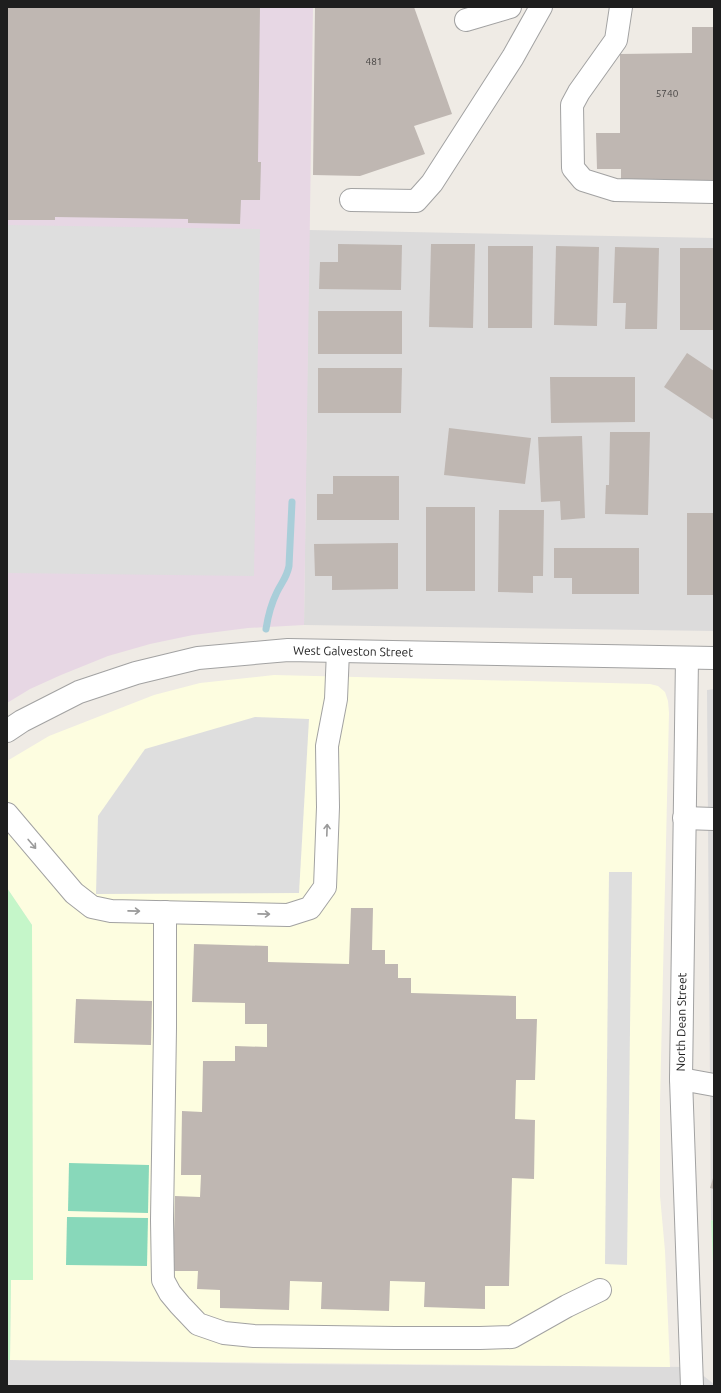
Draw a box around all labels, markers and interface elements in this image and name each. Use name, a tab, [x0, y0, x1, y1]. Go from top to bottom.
house number: 481	[366, 56, 382, 67]
house number: 5740	[656, 88, 679, 99]
street label: West Galveston Street	[293, 643, 413, 659]
one-way arrow	[323, 824, 331, 837]
one-way arrow	[28, 838, 37, 849]
one-way arrow	[127, 907, 140, 915]
one-way arrow	[257, 910, 270, 918]
street label: North Dean Street	[674, 972, 688, 1072]

